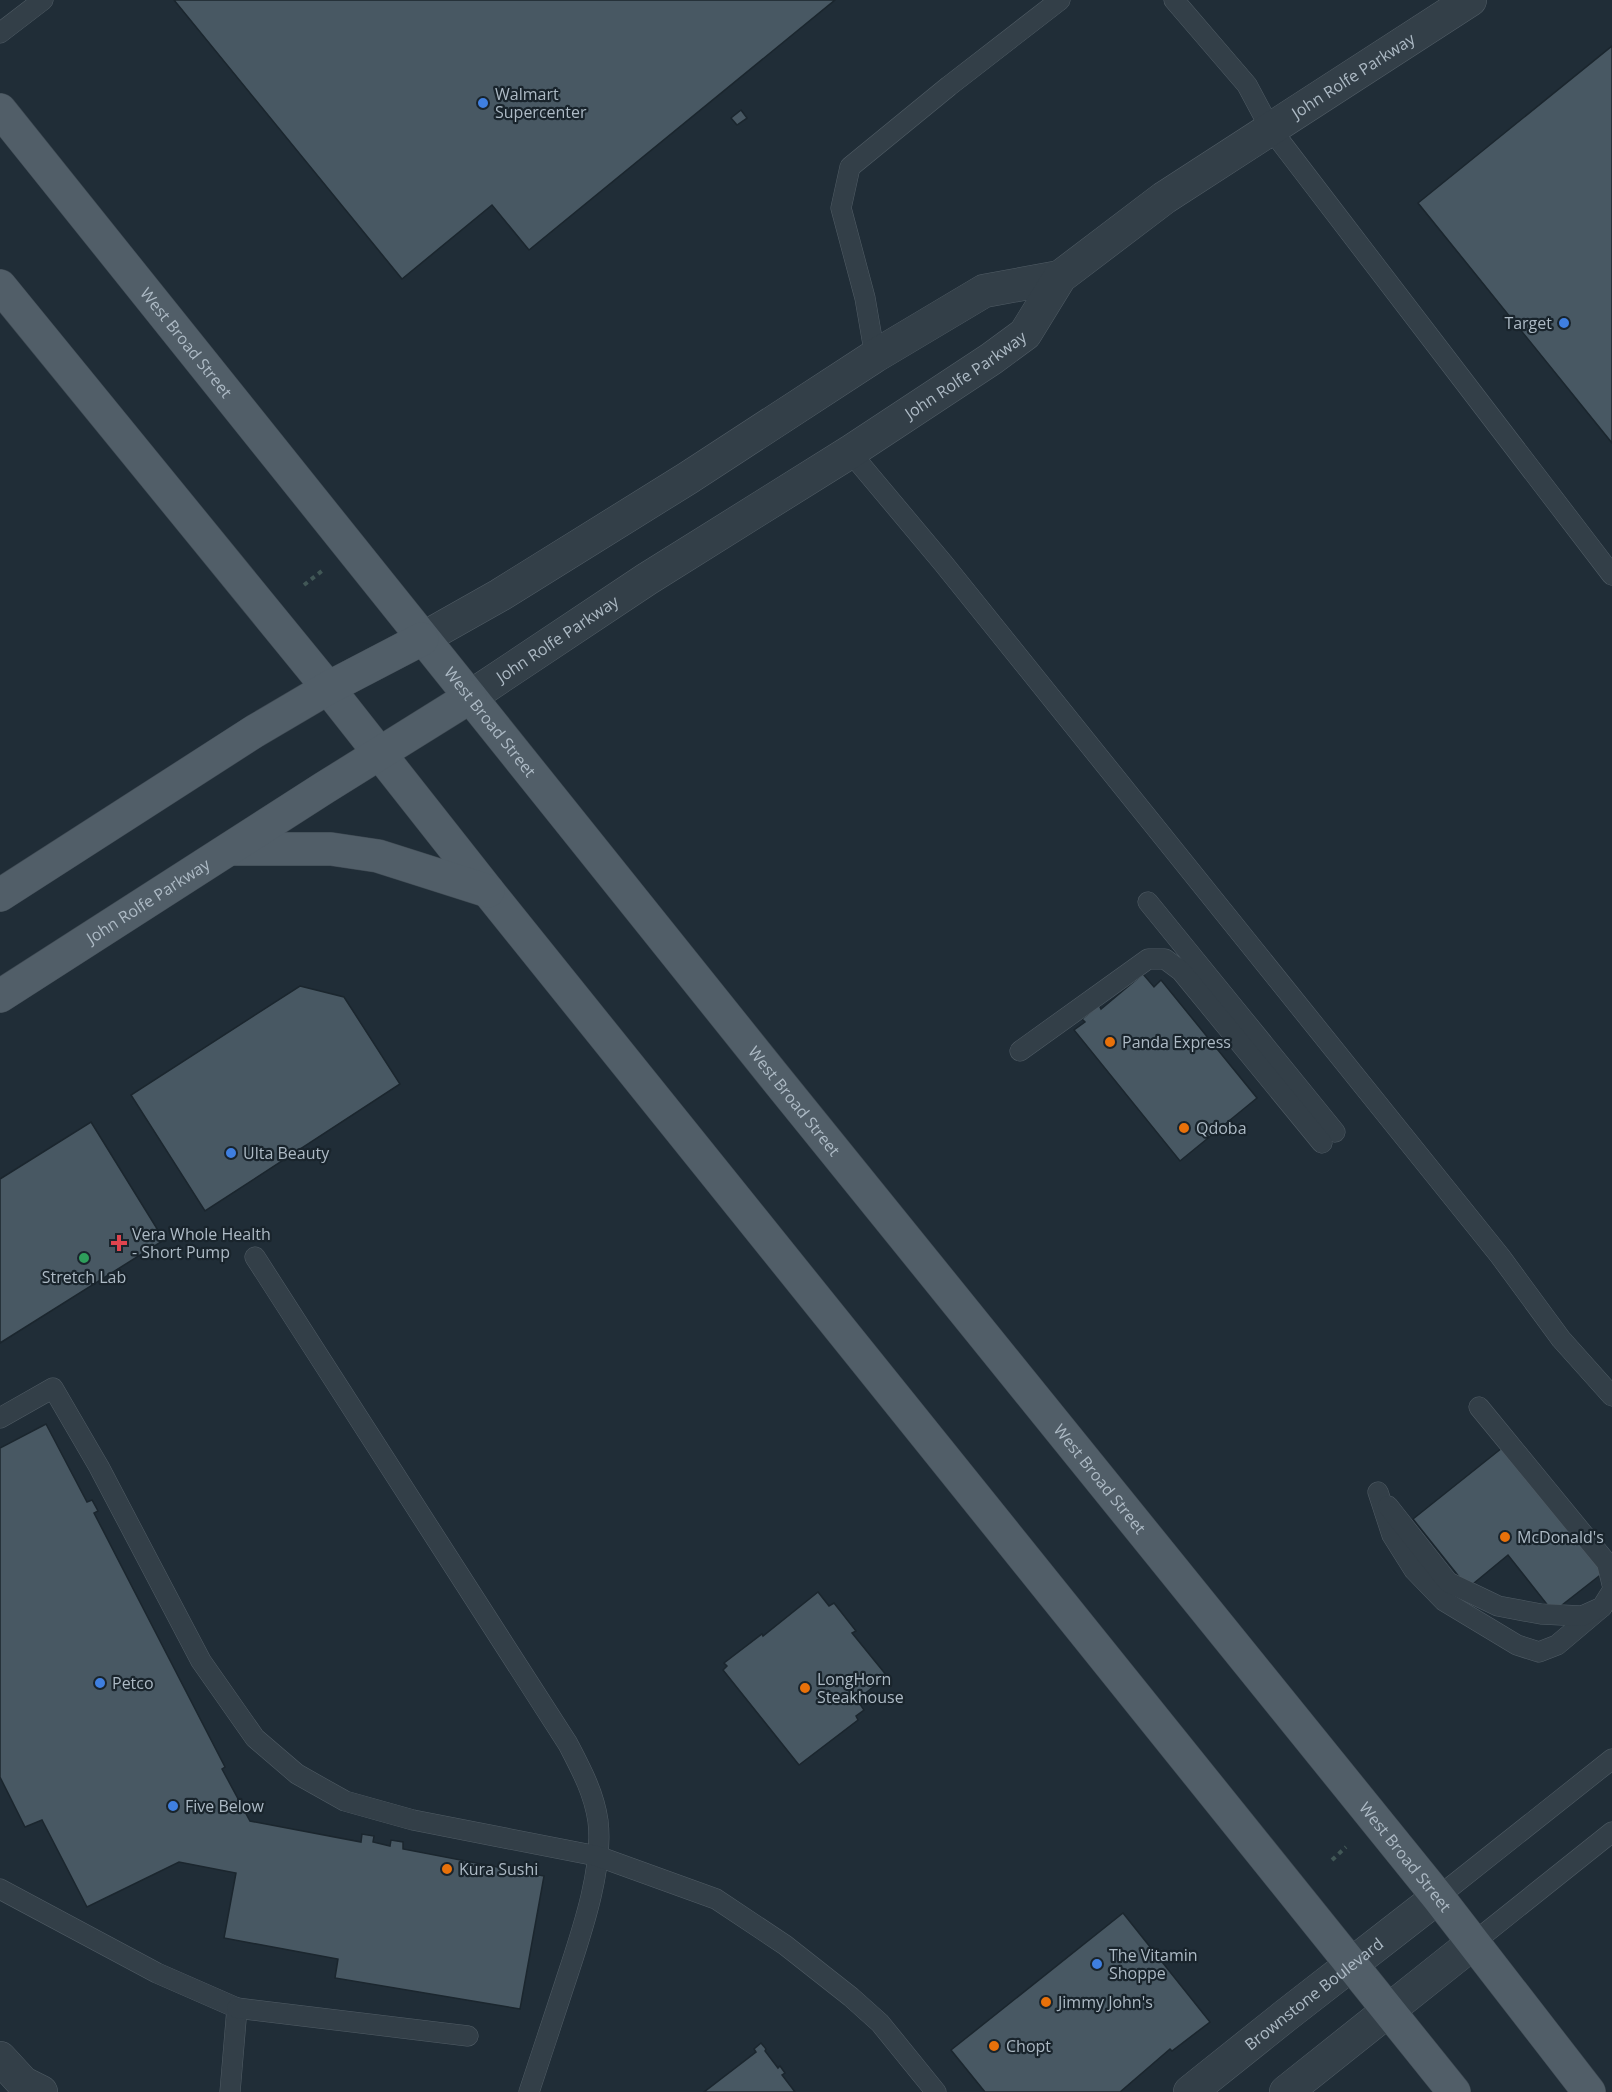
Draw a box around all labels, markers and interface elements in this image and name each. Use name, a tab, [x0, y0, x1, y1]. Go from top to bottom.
street label: John Rolfe Parkway	[1286, 27, 1420, 125]
place label: Walmart Supercenter	[495, 83, 587, 123]
marker: Walmart Supercenter	[476, 96, 490, 110]
street label: West Broad Street	[135, 283, 237, 402]
place label: Target	[1504, 312, 1552, 334]
marker: Target	[1557, 316, 1571, 330]
street label: John Rolfe Parkway	[899, 325, 1031, 425]
street label: John Rolfe Parkway	[490, 590, 624, 689]
street label: West Broad Street	[439, 662, 541, 782]
street label: John Rolfe Parkway	[80, 853, 215, 950]
place label: Panda Express	[1122, 1031, 1231, 1053]
marker: Panda Express	[1103, 1035, 1117, 1049]
street label: West Broad Street	[743, 1041, 846, 1161]
place label: Qdoba	[1196, 1117, 1247, 1139]
marker: Qdoba	[1177, 1121, 1191, 1135]
place label: Ulta Beauty	[243, 1142, 330, 1164]
marker: Ulta Beauty	[224, 1146, 238, 1160]
place label: Vera Whole Health - Short Pump	[132, 1223, 271, 1263]
marker: Vera Whole Health - Short Pump	[110, 1234, 128, 1252]
marker: Stretch Lab	[77, 1251, 91, 1265]
place label: Stretch Lab	[42, 1266, 126, 1288]
street label: West Broad Street	[1049, 1419, 1151, 1539]
place label: McDonald's	[1517, 1526, 1604, 1548]
marker: McDonald's	[1498, 1530, 1512, 1544]
place label: LongHorn Steakhouse	[817, 1668, 904, 1708]
place label: Petco	[112, 1672, 154, 1694]
marker: Petco	[93, 1676, 107, 1690]
marker: LongHorn Steakhouse	[798, 1681, 812, 1695]
place label: Five Below	[185, 1795, 264, 1817]
street label: West Broad Street	[1354, 1797, 1457, 1917]
marker: Five Below	[166, 1799, 180, 1813]
place label: Kura Sushi	[459, 1858, 538, 1880]
marker: Kura Sushi	[440, 1862, 454, 1876]
street label: Brownstone Boulevard	[1240, 1933, 1388, 2055]
place label: The Vitamin Shoppe	[1109, 1944, 1198, 1984]
marker: The Vitamin Shoppe	[1090, 1957, 1104, 1971]
place label: Jimmy John's	[1056, 1991, 1153, 2013]
marker: Jimmy John's	[1039, 1995, 1053, 2009]
place label: Chopt	[1006, 2035, 1051, 2057]
marker: Chopt	[987, 2039, 1001, 2053]

